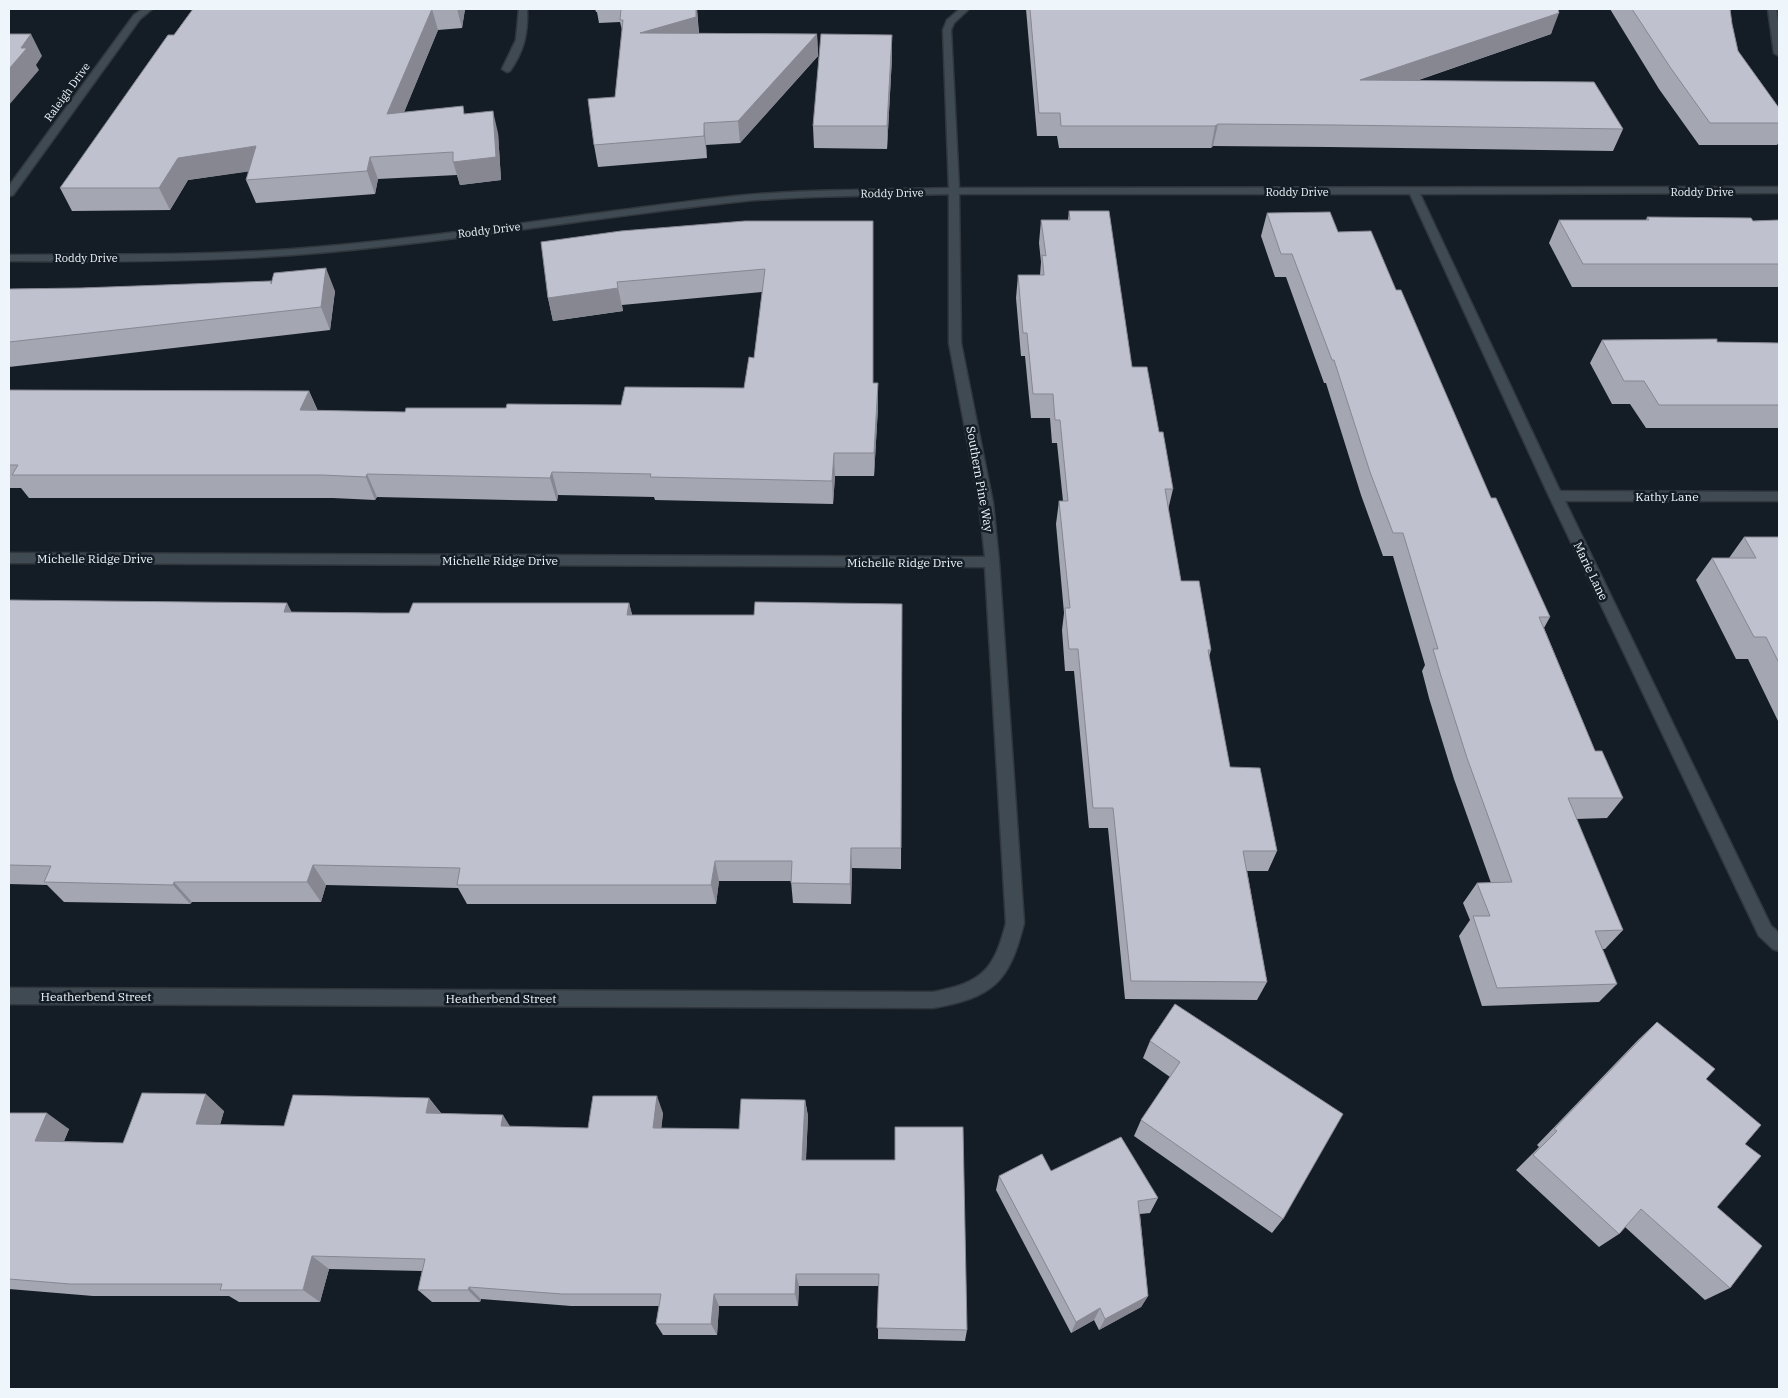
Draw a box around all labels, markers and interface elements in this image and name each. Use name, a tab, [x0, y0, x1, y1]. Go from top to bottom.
street label: Raleigh Drive	[41, 60, 93, 124]
street label: Roddy Drive	[860, 185, 924, 201]
street label: Roddy Drive	[1265, 185, 1329, 199]
street label: Roddy Drive	[1670, 185, 1734, 199]
street label: Roddy Drive	[457, 219, 521, 241]
street label: Roddy Drive	[54, 251, 118, 265]
street label: Southern Pine Way	[963, 425, 997, 534]
street label: Kathy Lane	[1635, 489, 1699, 504]
street label: Marie Lane	[1570, 539, 1612, 603]
street label: Michelle Ridge Drive	[37, 551, 153, 566]
street label: Michelle Ridge Drive	[442, 553, 558, 568]
street label: Michelle Ridge Drive	[847, 555, 963, 570]
street label: Heatherbend Street	[40, 989, 152, 1004]
street label: Heatherbend Street	[445, 991, 557, 1006]

